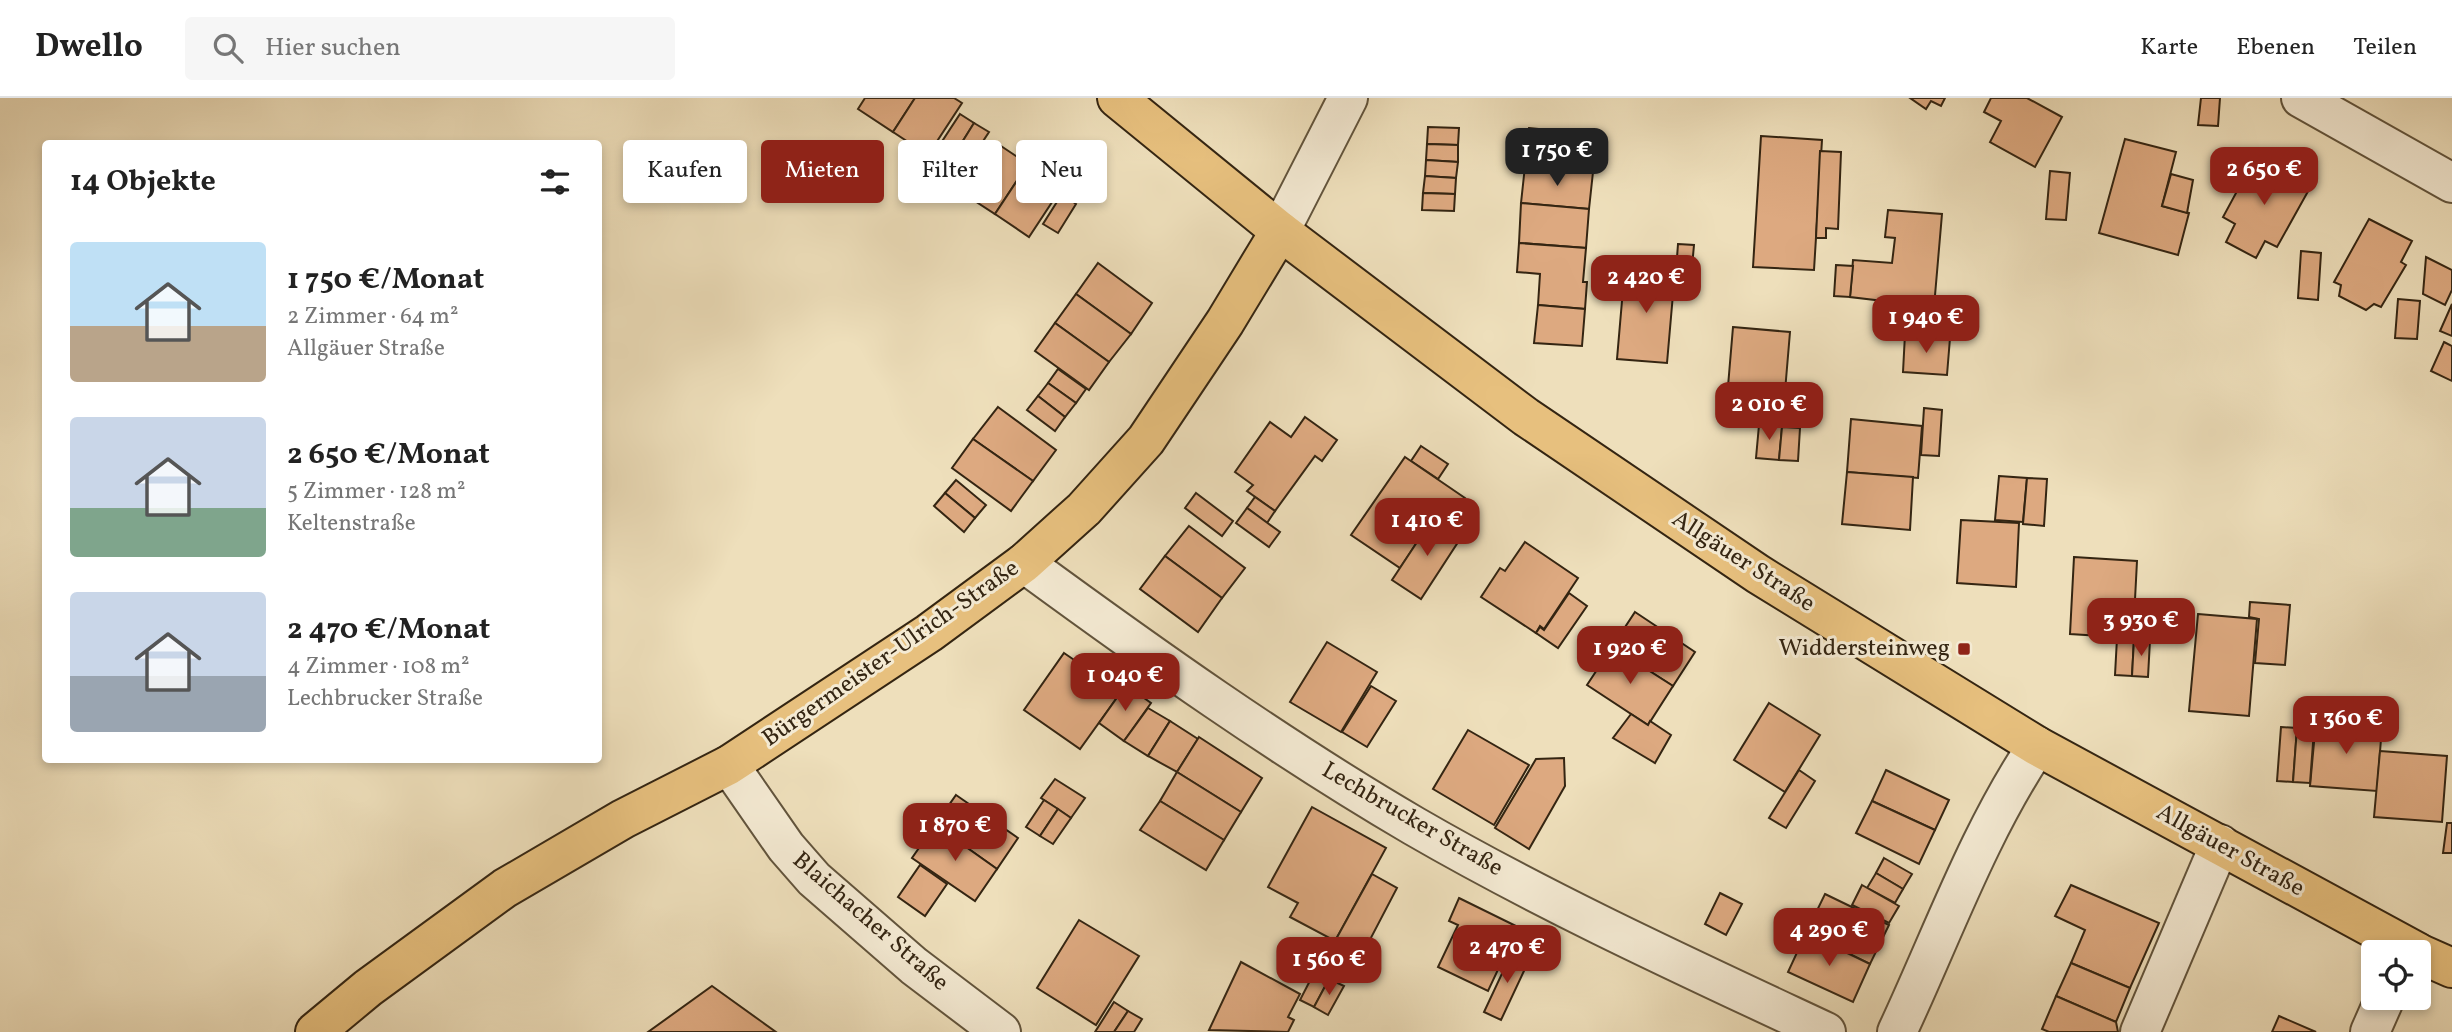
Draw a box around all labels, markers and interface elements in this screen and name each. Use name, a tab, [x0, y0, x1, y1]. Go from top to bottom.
search box	[185, 17, 675, 80]
text: Dwello	[35, 25, 143, 71]
icon: search	[209, 29, 247, 67]
text: Hier suchen	[265, 30, 401, 66]
text: Karte	[2140, 31, 2198, 65]
text: Ebenen	[2236, 31, 2315, 65]
text: Teilen	[2353, 31, 2417, 65]
pin: 1 750 €	[1492, 129, 1622, 188]
text: 1 750 €	[1521, 135, 1593, 167]
chip: Kaufen	[623, 140, 747, 203]
chip: Mieten	[761, 140, 884, 203]
chip: Filter	[898, 140, 1002, 203]
chip: Neu	[1016, 140, 1107, 203]
pin: 2 650 €	[2199, 148, 2329, 207]
text: 2 650 €	[2226, 154, 2302, 186]
text: 14 Objekte	[70, 161, 216, 203]
icon: filters	[536, 163, 574, 201]
pin: 2 420 €	[1581, 256, 1711, 315]
text: 1 750 €/Monat	[287, 259, 484, 301]
text: 2 420 €	[1607, 262, 1685, 294]
icon: home	[126, 270, 210, 354]
pin: 1 940 €	[1861, 296, 1991, 355]
text: 2 Zimmer · 64 m²	[287, 301, 459, 333]
text: 1 940 €	[1888, 302, 1964, 334]
text: Allgäuer Straße	[287, 333, 445, 365]
pin: 2 010 €	[1704, 382, 1834, 442]
text: 2 010 €	[1731, 389, 1807, 421]
text: 2 650 €/Monat	[287, 434, 490, 476]
icon: home	[126, 445, 210, 529]
text: 5 Zimmer · 128 m²	[287, 476, 465, 508]
pin: 1 410 €	[1362, 498, 1492, 558]
street label: Allgäuer Straße	[1665, 503, 1821, 621]
text: 1 410 €	[1391, 505, 1463, 537]
text: Keltenstraße	[287, 508, 416, 540]
street label: Bürgermeister-Ulrich-Straße	[756, 552, 1026, 756]
pin: 3 930 €	[2076, 598, 2206, 658]
text: 3 930 €	[2103, 605, 2179, 637]
text: 2 470 €/Monat	[287, 609, 490, 651]
icon: home	[126, 620, 210, 704]
pin: 1 920 €	[1565, 626, 1695, 686]
place label: Widdersteinweg	[1779, 632, 1950, 666]
text: 1 920 €	[1593, 633, 1667, 665]
marker: Widdersteinweg	[1956, 641, 1972, 657]
text: 4 Zimmer · 108 m²	[287, 651, 470, 683]
pin: 1 040 €	[1060, 654, 1190, 713]
text: 1 040 €	[1087, 660, 1163, 692]
text: Lechbrucker Straße	[287, 683, 483, 715]
pin: 1 360 €	[2281, 696, 2411, 756]
text: 1 360 €	[2309, 703, 2383, 735]
street label: Lechbrucker Straße	[1315, 754, 1509, 886]
street label: Allgäuer Straße	[2150, 796, 2310, 906]
pin: 1 870 €	[890, 804, 1020, 863]
text: 1 870 €	[919, 810, 991, 842]
street label: Blaichacher Straße	[784, 844, 956, 1000]
pin: 4 290 €	[1764, 908, 1894, 968]
text: 4 290 €	[1789, 915, 1869, 947]
pin: 2 470 €	[1442, 926, 1572, 985]
text: 2 470 €	[1469, 932, 1545, 964]
pin: 1 560 €	[1264, 937, 1394, 997]
map controls	[2361, 940, 2431, 1010]
button: locate	[2361, 940, 2431, 1010]
text: 1 560 €	[1292, 944, 1366, 976]

